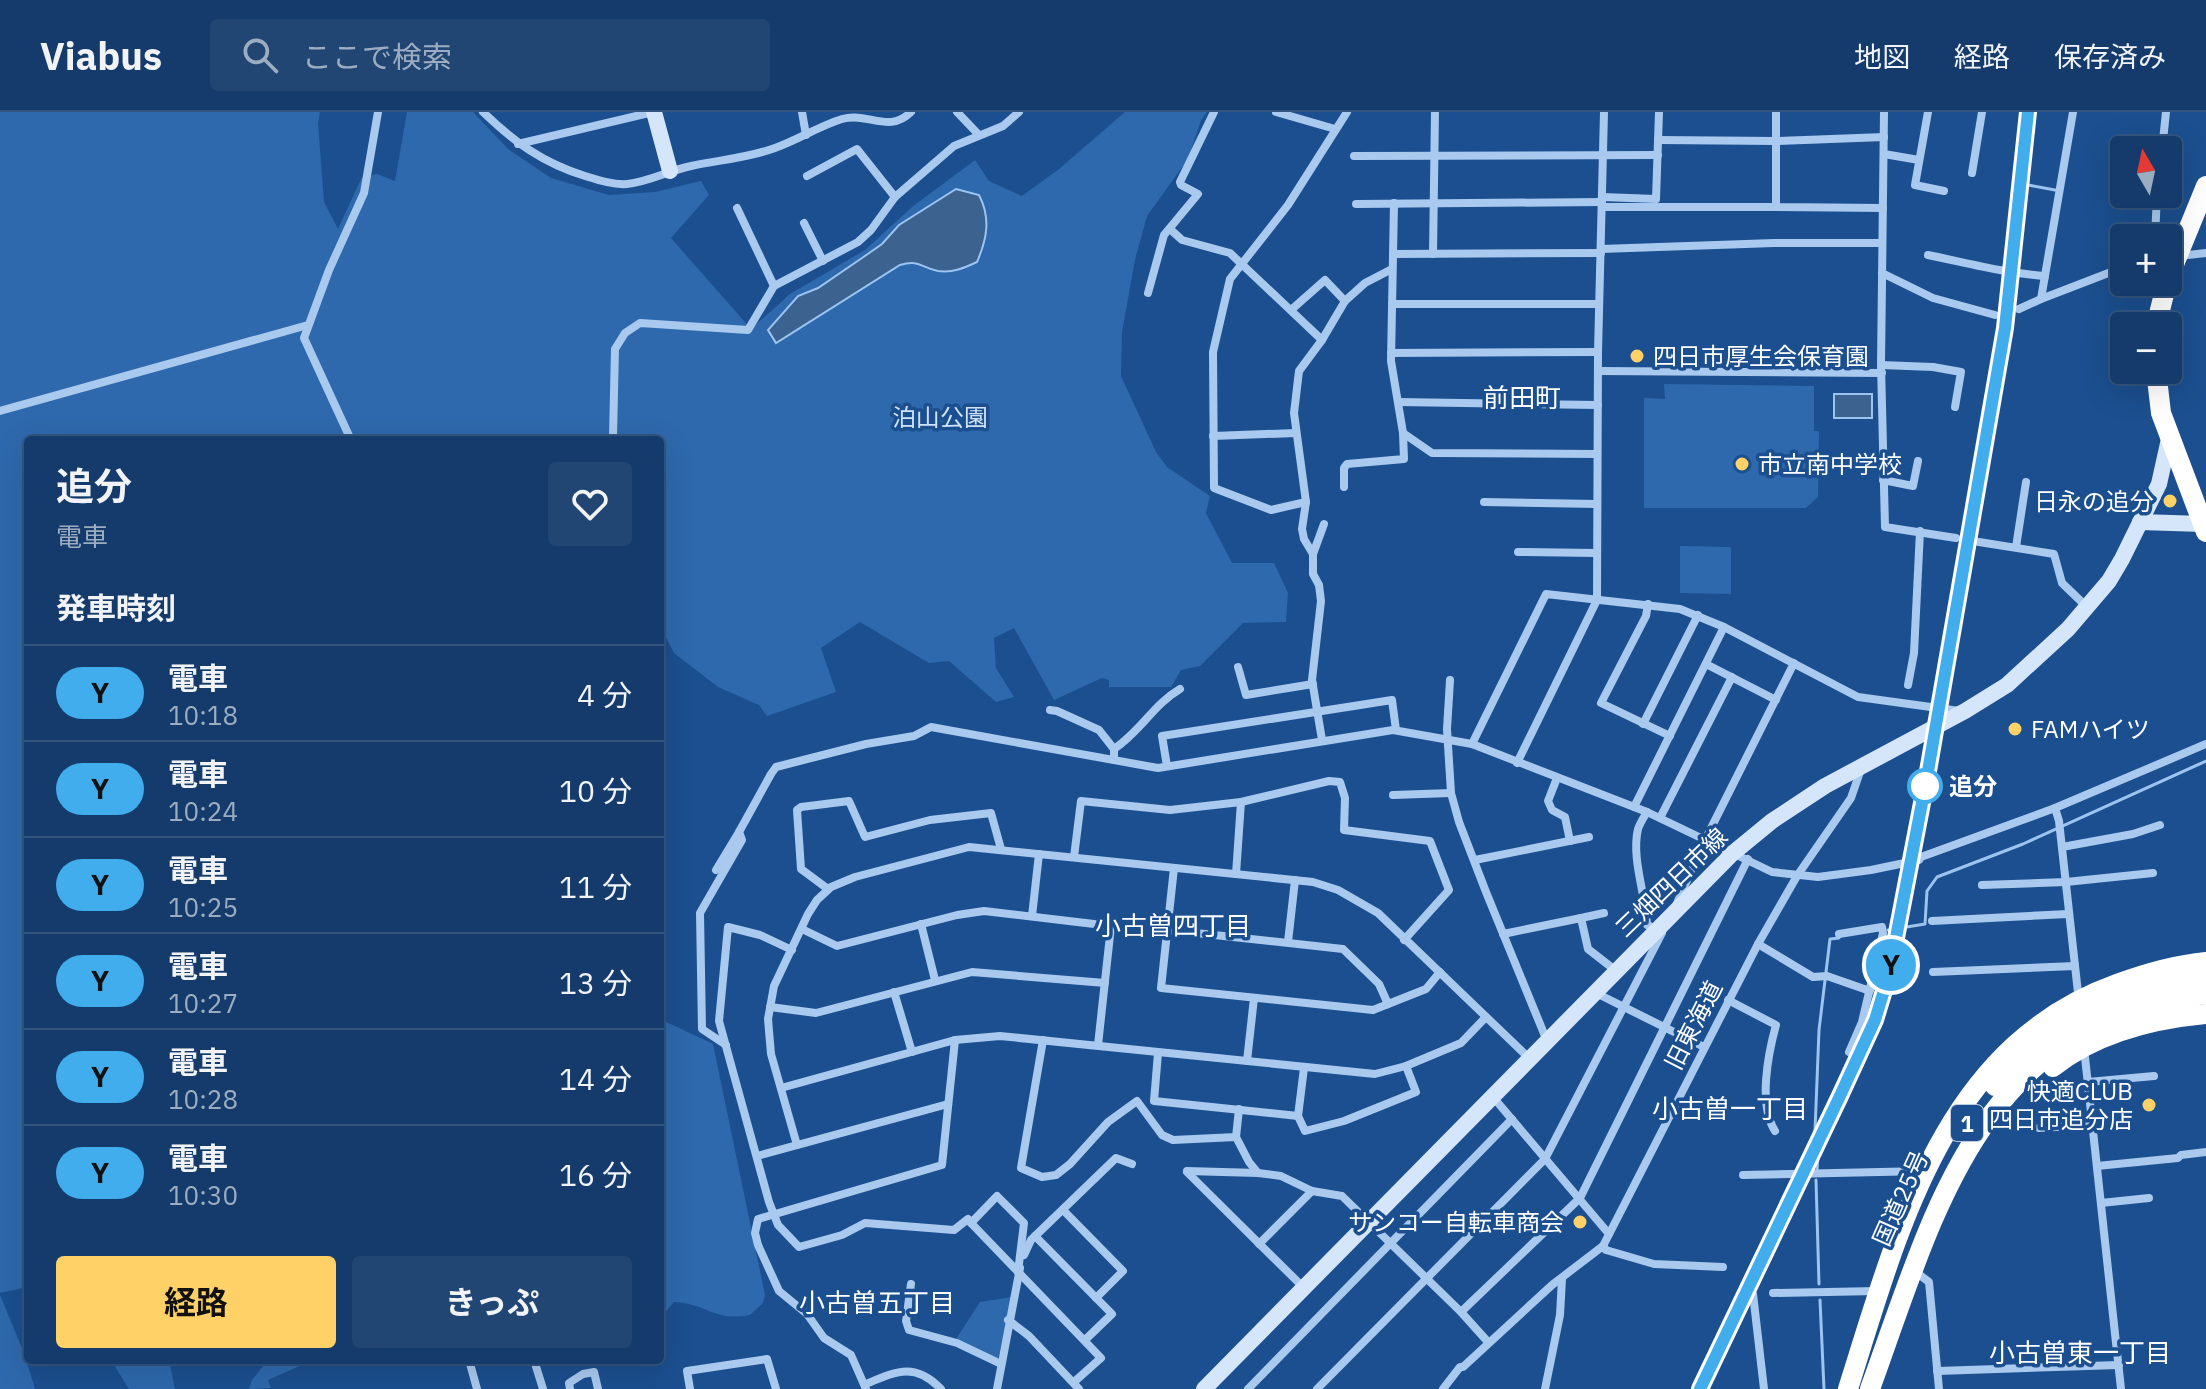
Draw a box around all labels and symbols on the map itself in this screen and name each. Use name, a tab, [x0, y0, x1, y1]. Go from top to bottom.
north arrow	[2110, 136, 2182, 208]
place label: 四日市厚生会保育園	[1653, 340, 1869, 372]
marker: 四日市厚生会保育園	[1628, 347, 1646, 365]
district label: 前田町	[1483, 380, 1561, 414]
park label: 泊山公園	[892, 401, 988, 433]
place label: 市立南中学校	[1758, 448, 1902, 480]
marker: 市立南中学校	[1733, 455, 1751, 473]
place label: 日永の追分	[2034, 485, 2154, 517]
marker: 日永の追分	[2161, 492, 2179, 510]
place label: FAMハイツ	[2031, 713, 2150, 745]
marker: FAMハイツ	[2006, 720, 2024, 738]
marker: 追分	[1908, 769, 1942, 803]
place label: 追分	[1949, 770, 1997, 802]
street label: 三畑四日市線	[1608, 820, 1734, 944]
district label: 小古曽四丁目	[1095, 908, 1251, 942]
line badge: Y	[1865, 939, 1917, 991]
street label: 旧東海道	[1657, 975, 1729, 1075]
place label: 快適CLUB 四日市追分店	[1989, 1075, 2133, 1135]
district label: 小古曽一丁目	[1652, 1091, 1808, 1125]
marker: 快適CLUB 四日市追分店	[2140, 1096, 2158, 1114]
road number: 1	[1951, 1105, 1983, 1141]
street label: 国道25号	[1865, 1145, 1935, 1251]
place label: サンコー自転車商会	[1348, 1206, 1564, 1238]
marker: サンコー自転車商会	[1571, 1213, 1589, 1231]
district label: 小古曽五丁目	[799, 1285, 955, 1319]
district label: 小古曽東一丁目	[1989, 1335, 2171, 1369]

